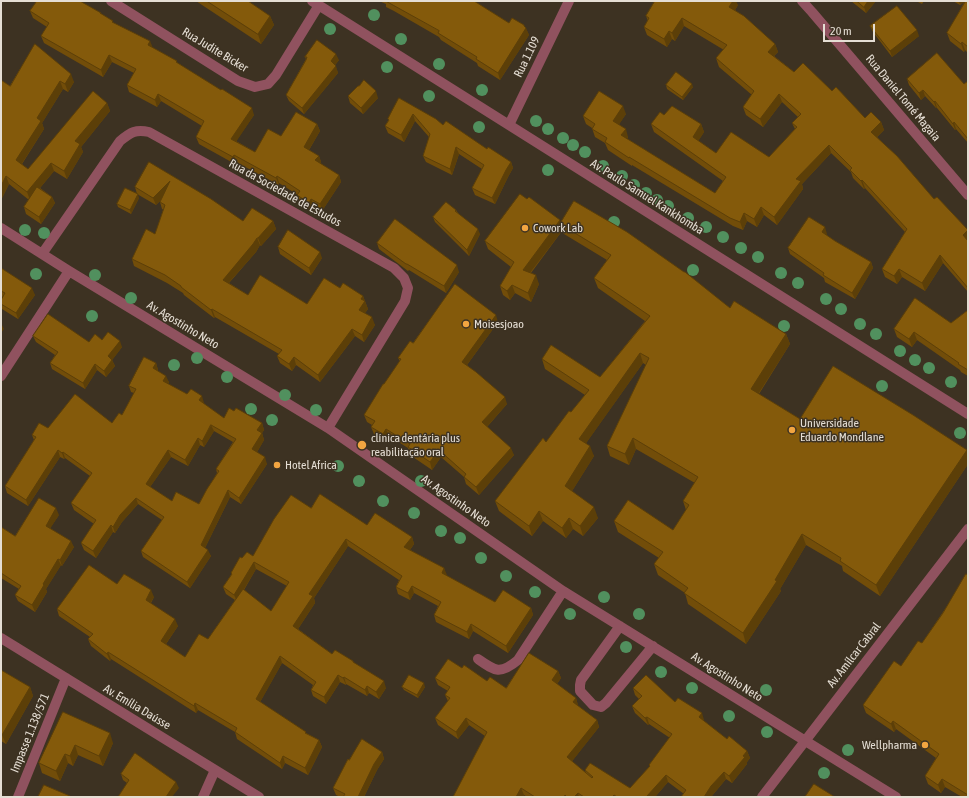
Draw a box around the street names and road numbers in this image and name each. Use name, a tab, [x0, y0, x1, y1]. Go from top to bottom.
street label: Rua Judite Bicker	[179, 25, 251, 75]
street label: Rua 1.109	[511, 34, 543, 80]
street label: Rua Daniel Tomé Magaia	[863, 52, 943, 144]
street label: Rua da Sociedade de Estudos	[226, 156, 344, 230]
street label: Av. Paulo Samuel Kankhomba	[588, 156, 706, 238]
street label: Av. Agostinho Neto	[144, 298, 222, 352]
street label: Av. Agostinho Neto	[418, 472, 494, 530]
street label: Av. Amílcar Cabral	[824, 620, 884, 690]
street label: Av. Agostinho Neto	[689, 649, 765, 705]
street label: Av. Emília Daússe	[101, 681, 173, 733]
street label: Impasse 1.138/571	[8, 691, 52, 775]

